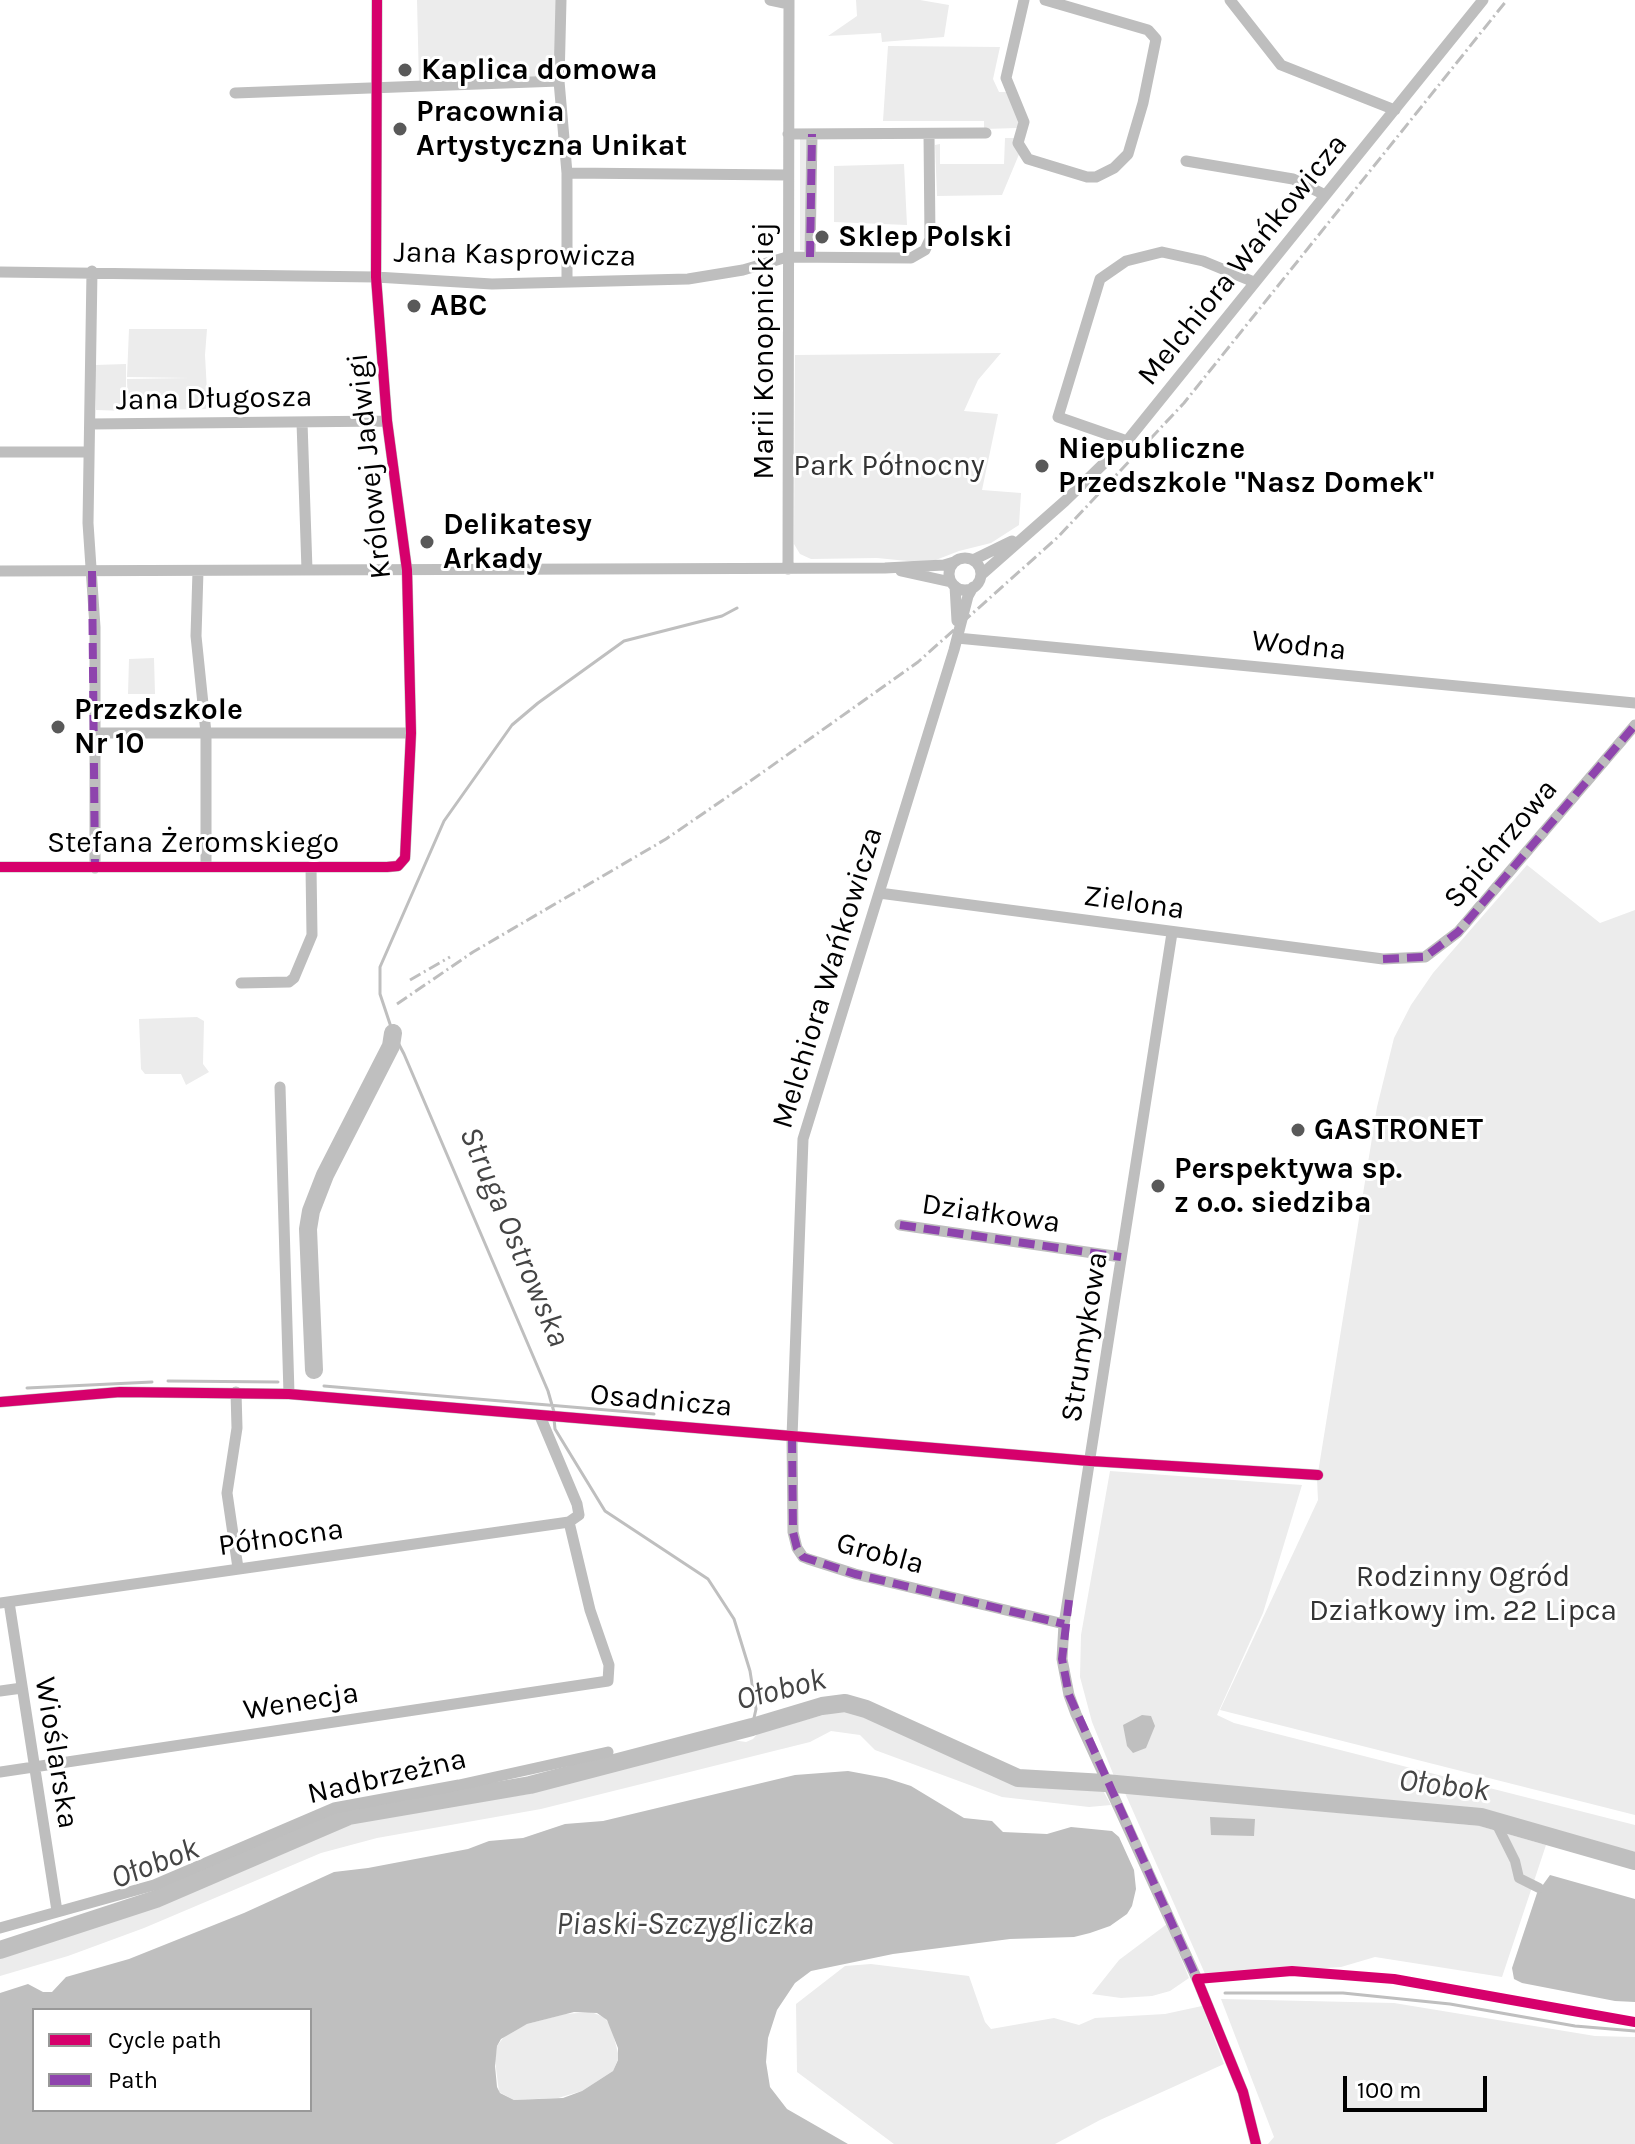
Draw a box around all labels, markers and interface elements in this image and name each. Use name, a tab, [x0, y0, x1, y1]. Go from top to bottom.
place label: Kaplica domowa	[421, 52, 658, 88]
marker: Kaplica domowa	[396, 61, 414, 79]
place label: Pracownia Artystyczna Unikat	[416, 94, 687, 164]
marker: Pracownia Artystyczna Unikat	[391, 120, 409, 138]
street label: Melchiora Wańkowicza	[1130, 127, 1356, 393]
place label: Sklep Polski	[838, 219, 1013, 255]
street label: Marii Konopnickiej	[746, 222, 782, 480]
marker: Sklep Polski	[813, 228, 831, 246]
street label: Jana Kasprowicza	[393, 235, 637, 275]
place label: ABC	[430, 288, 487, 324]
marker: ABC	[405, 297, 423, 315]
street label: Królowej Jadwigi	[340, 351, 400, 581]
street label: Jana Długosza	[115, 379, 313, 419]
place label: Niepubliczne Przedszkole "Nasz Domek"	[1058, 431, 1434, 502]
park label: Park Północny	[793, 448, 985, 484]
marker: Niepubliczne Przedszkole "Nasz Domek"	[1033, 457, 1051, 475]
place label: Delikatesy Arkady	[443, 507, 592, 578]
marker: Delikatesy Arkady	[418, 533, 436, 551]
street label: Wodna	[1250, 623, 1348, 669]
place label: Przedszkole Nr 10	[74, 692, 243, 762]
marker: Przedszkole Nr 10	[49, 718, 67, 736]
street label: Spichrzowa	[1436, 772, 1566, 916]
street label: Melchiora Wańkowicza	[765, 823, 891, 1133]
street label: Stefana Żeromskiego	[47, 825, 339, 861]
street label: Zielona	[1081, 878, 1187, 928]
place label: GASTRONET	[1314, 1112, 1483, 1148]
water label: Struga Ostrowska	[450, 1121, 578, 1353]
marker: GASTRONET	[1289, 1121, 1307, 1139]
place label: Perspektywa sp. z o.o. siedziba	[1174, 1151, 1402, 1222]
marker: Perspektywa sp. z o.o. siedziba	[1149, 1177, 1167, 1195]
street label: Działkowa	[919, 1186, 1063, 1242]
street label: Strumykowa	[1054, 1249, 1116, 1425]
street label: Osadnicza	[588, 1377, 734, 1425]
street label: Północna	[216, 1511, 346, 1565]
street label: Grobla	[832, 1525, 928, 1583]
park label: Rodzinny Ogród Działkowy im. 22 Lipca	[1309, 1559, 1617, 1630]
water label: Ołobok	[732, 1660, 830, 1720]
street label: Wioślarska	[26, 1675, 86, 1831]
street label: Wenecja	[241, 1675, 361, 1729]
street label: Nadbrzeżna	[304, 1741, 470, 1813]
water label: Ołobok	[1396, 1761, 1492, 1811]
water label: Ołobok	[106, 1830, 204, 1898]
water label: Piaski-Szczygliczka	[556, 1906, 814, 1944]
legend	[32, 2008, 312, 2112]
text: Cycle path	[108, 2026, 222, 2054]
scale bar	[1347, 2060, 1491, 2110]
text: Path	[108, 2066, 158, 2094]
text: 100 m	[1357, 2076, 1422, 2104]

